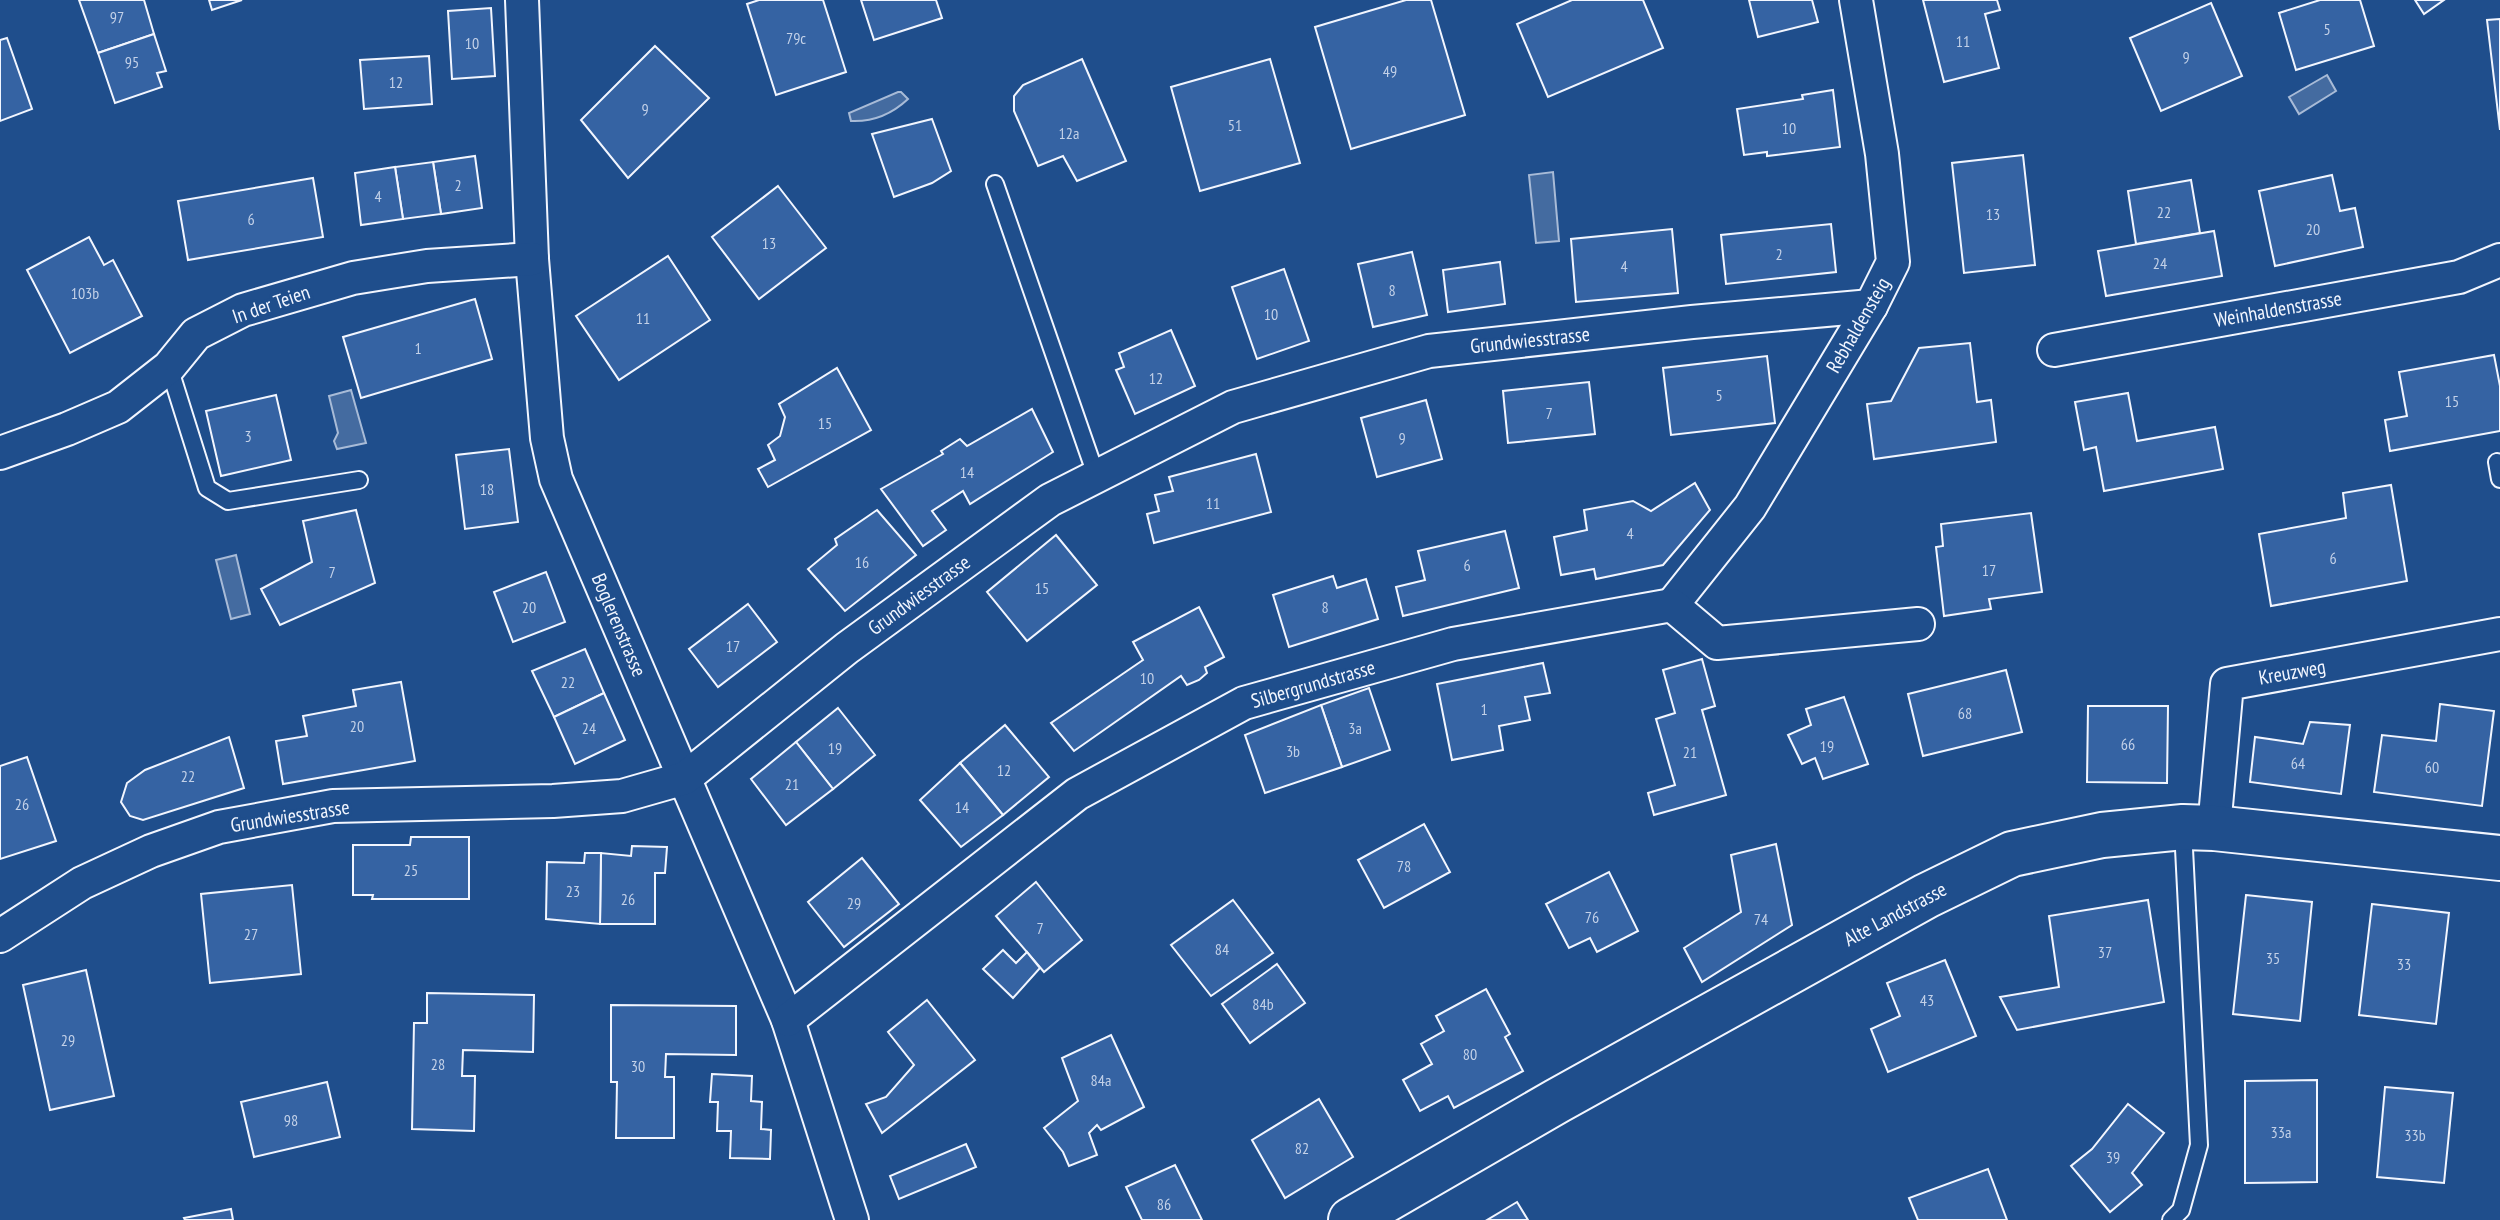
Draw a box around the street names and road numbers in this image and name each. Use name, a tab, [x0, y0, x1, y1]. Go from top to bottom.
street label: Rebhaldensteig	[1820, 272, 1896, 378]
street label: In der Teien	[229, 279, 313, 329]
street label: Weinhaldenstrasse	[2212, 285, 2344, 333]
street label: Grundwiesstrasse	[1469, 321, 1591, 359]
street label: Grundwiesstrasse	[863, 549, 975, 641]
street label: Boglerenstrasse	[586, 569, 652, 681]
street label: Kreuzweg	[2257, 653, 2327, 691]
street label: Silbergrundstrasse	[1248, 654, 1378, 714]
street label: Grundwiesstrasse	[229, 794, 351, 838]
street label: Alte Landstrasse	[1839, 876, 1951, 952]

